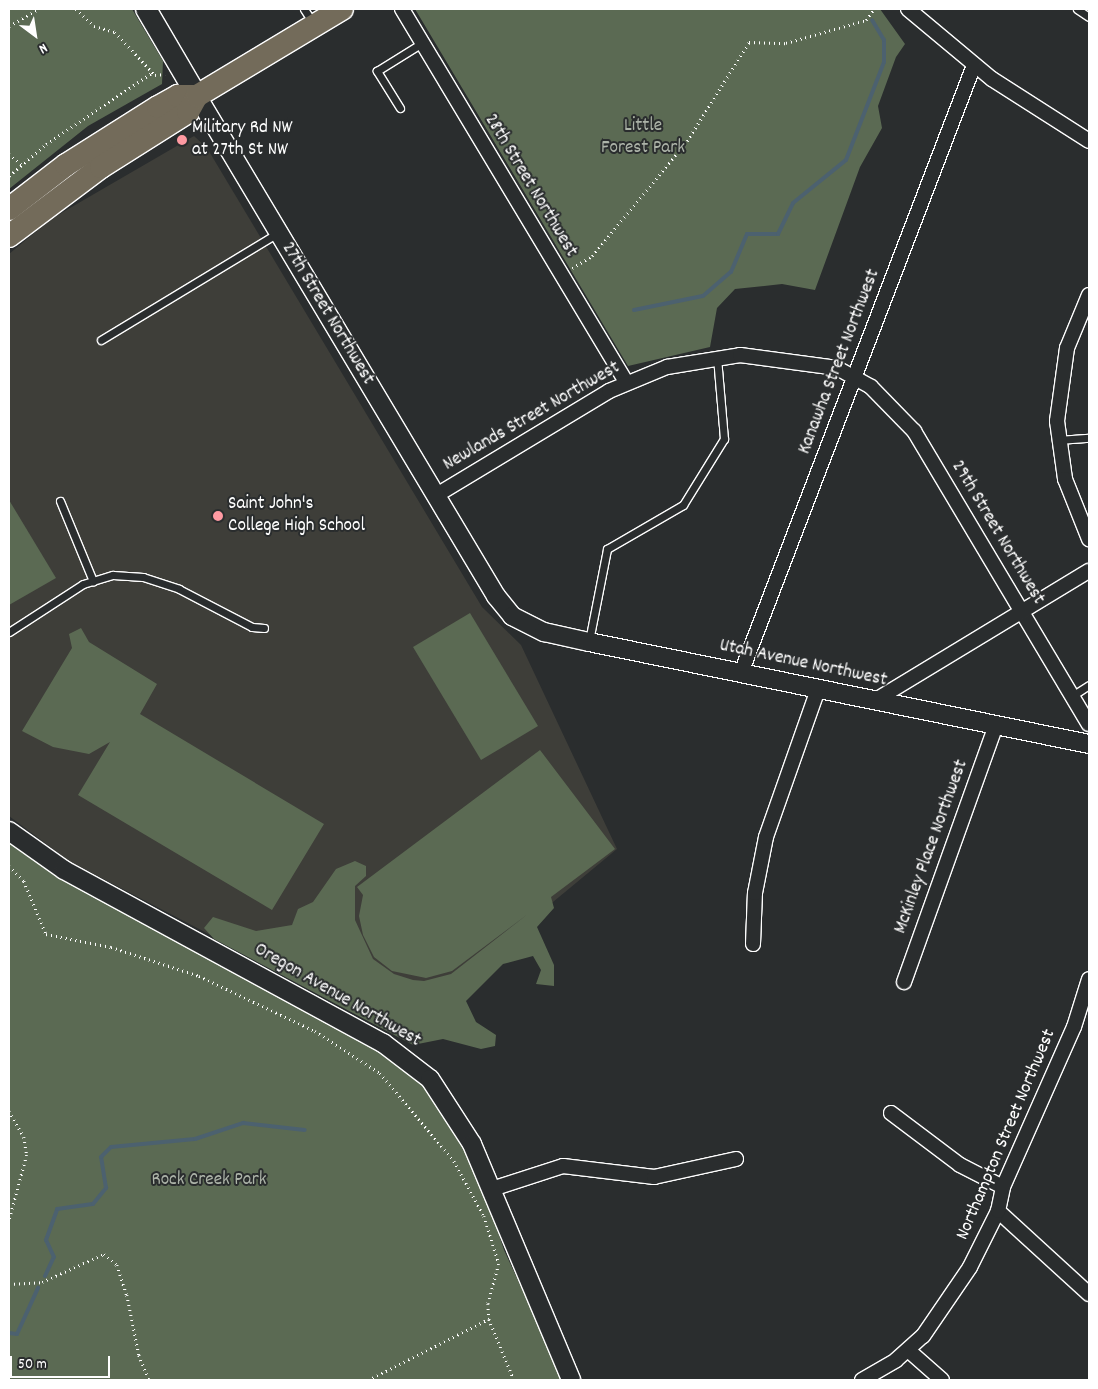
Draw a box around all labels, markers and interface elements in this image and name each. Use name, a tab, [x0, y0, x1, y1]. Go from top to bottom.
north arrow	[10, 10, 60, 60]
text: N	[35, 37, 51, 58]
street label: 28th Street Northwest	[478, 110, 582, 262]
park label: Little Forest Park	[601, 116, 685, 160]
place label: Military Rd NW at 27th St NW	[192, 118, 292, 162]
marker: Military Rd NW at 27th St NW	[176, 134, 188, 146]
street label: 27th Street Northwest	[275, 239, 379, 389]
street label: Kanawha Street Northwest	[794, 266, 886, 458]
street label: Newlands Street Northwest	[440, 357, 624, 477]
street label: 29th Street Northwest	[945, 457, 1049, 609]
place label: Saint John's College High School	[228, 494, 365, 538]
marker: Saint John's College High School	[212, 510, 224, 522]
street label: Utah Avenue Northwest	[717, 635, 889, 693]
street label: McKinley Place Northwest	[890, 757, 974, 937]
street label: Oregon Avenue Northwest	[250, 939, 424, 1053]
street label: Northampton Street Northwest	[952, 1026, 1062, 1244]
park label: Rock Creek Park	[151, 1170, 267, 1192]
scale bar	[12, 1346, 112, 1378]
text: 50 m	[18, 1354, 47, 1376]

